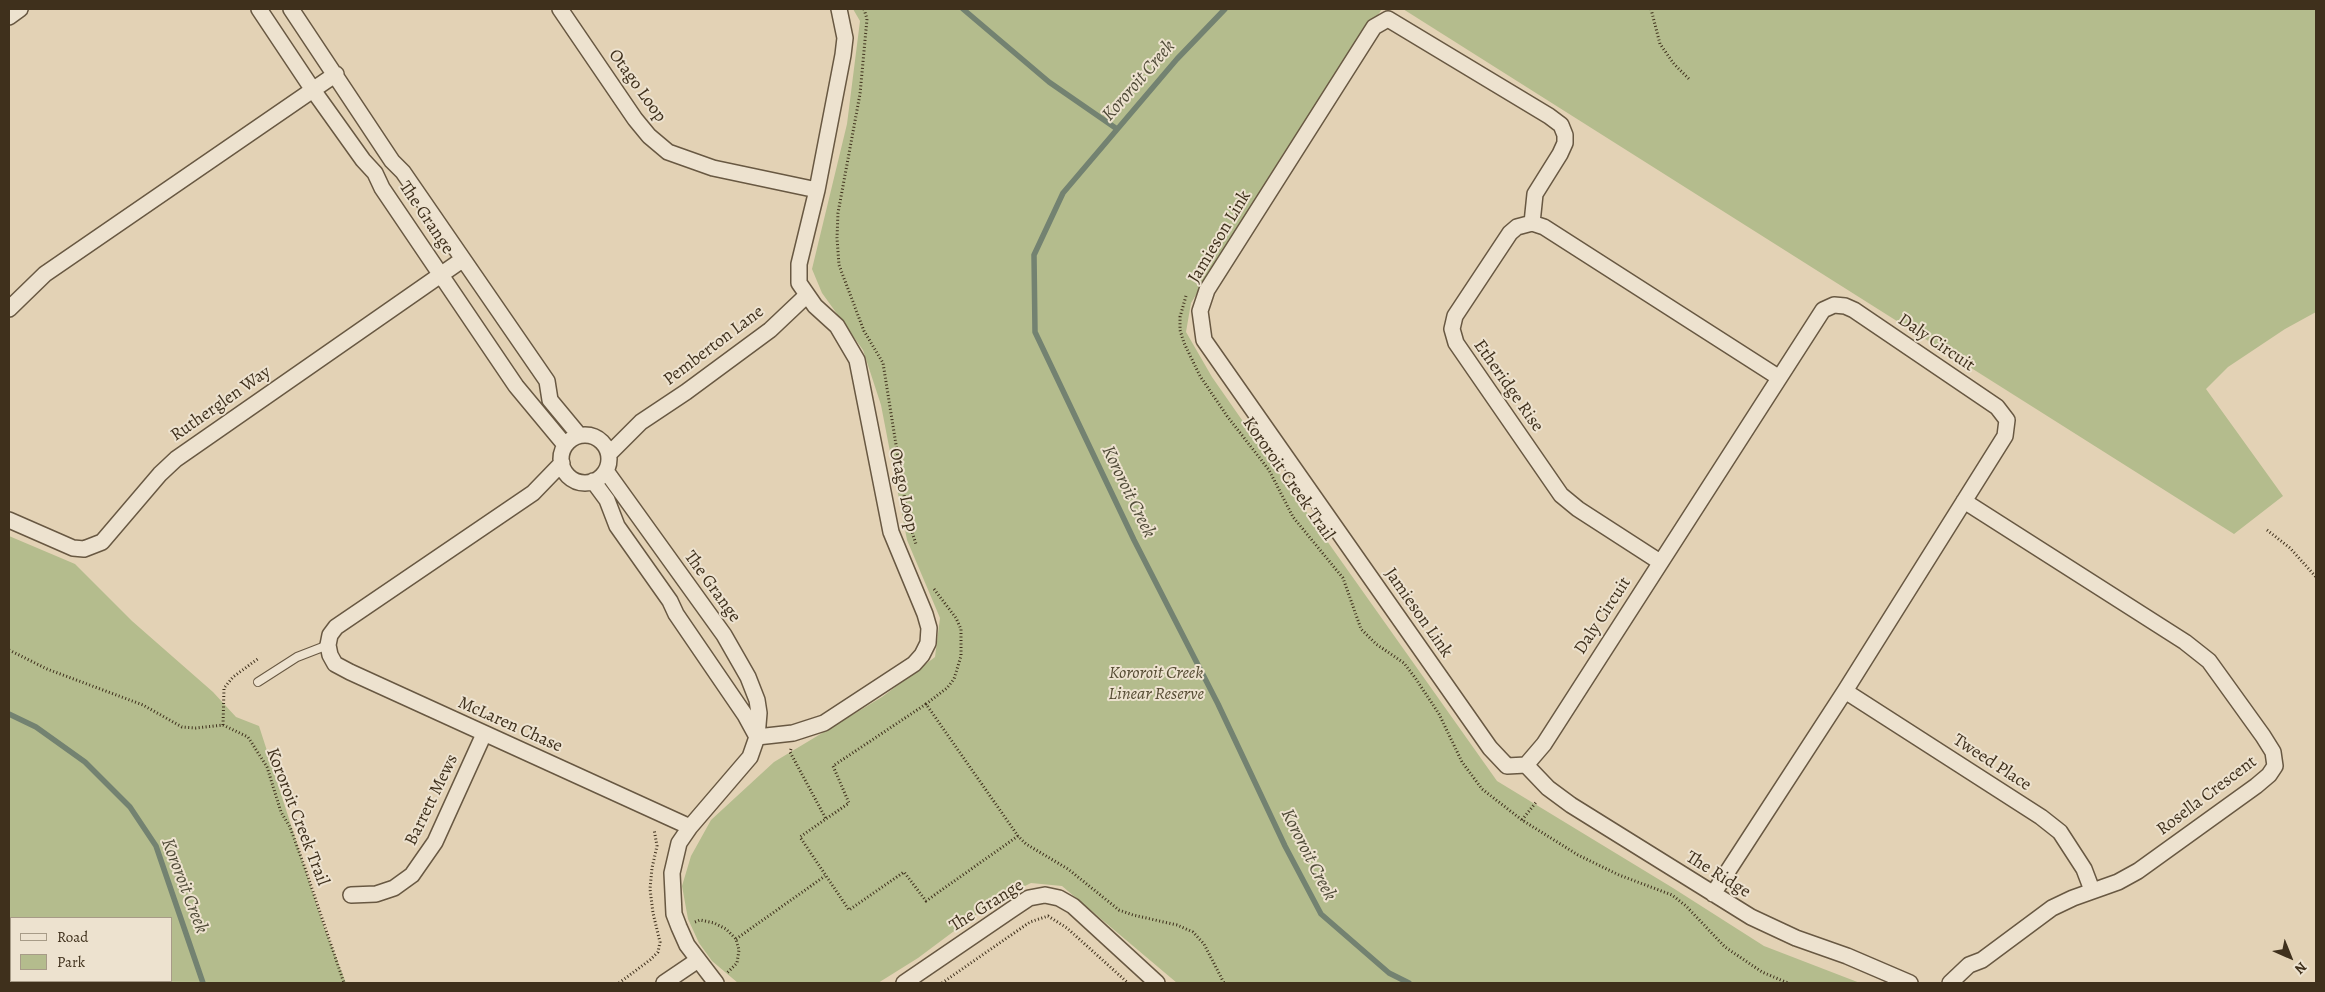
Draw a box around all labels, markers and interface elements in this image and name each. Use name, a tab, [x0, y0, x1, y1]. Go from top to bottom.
water label: Kororoit Creek	[1098, 36, 1180, 126]
street label: Otago Loop	[603, 45, 671, 127]
street label: The Grange	[394, 177, 458, 259]
street label: Jamieson Link	[1184, 187, 1256, 287]
street label: Pemberton Lane	[660, 301, 768, 391]
street label: Daly Circuit	[1893, 309, 1979, 377]
street label: Etheridge Rise	[1468, 336, 1548, 436]
street label: Rutherglen Way	[167, 362, 275, 446]
street label: Kororoit Creek Trail	[1237, 413, 1339, 545]
water label: Kororoit Creek	[1096, 442, 1160, 542]
street label: Otago Loop	[884, 446, 922, 534]
street label: The Grange	[679, 547, 745, 627]
street label: Jamieson Link	[1379, 564, 1457, 662]
street label: Daly Circuit	[1570, 573, 1636, 659]
park label: Kororoit Creek Linear Reserve	[1108, 663, 1204, 706]
street label: McLaren Chase	[454, 692, 566, 758]
street label: Tweed Place	[1949, 730, 2035, 796]
street label: Kororoit Creek Trail	[261, 745, 333, 889]
street label: Barrett Mews	[401, 751, 463, 849]
street label: Rosella Crescent	[2153, 751, 2261, 841]
water label: Kororoit Creek	[1275, 805, 1341, 905]
water label: Kororoit Creek	[155, 835, 213, 937]
street label: The Ridge	[1682, 847, 1754, 903]
street label: The Grange	[946, 875, 1028, 937]
legend	[10, 917, 172, 982]
text: Road	[57, 927, 88, 947]
north arrow	[2265, 932, 2315, 982]
text: Park	[57, 952, 85, 972]
text: N	[2291, 958, 2311, 979]

